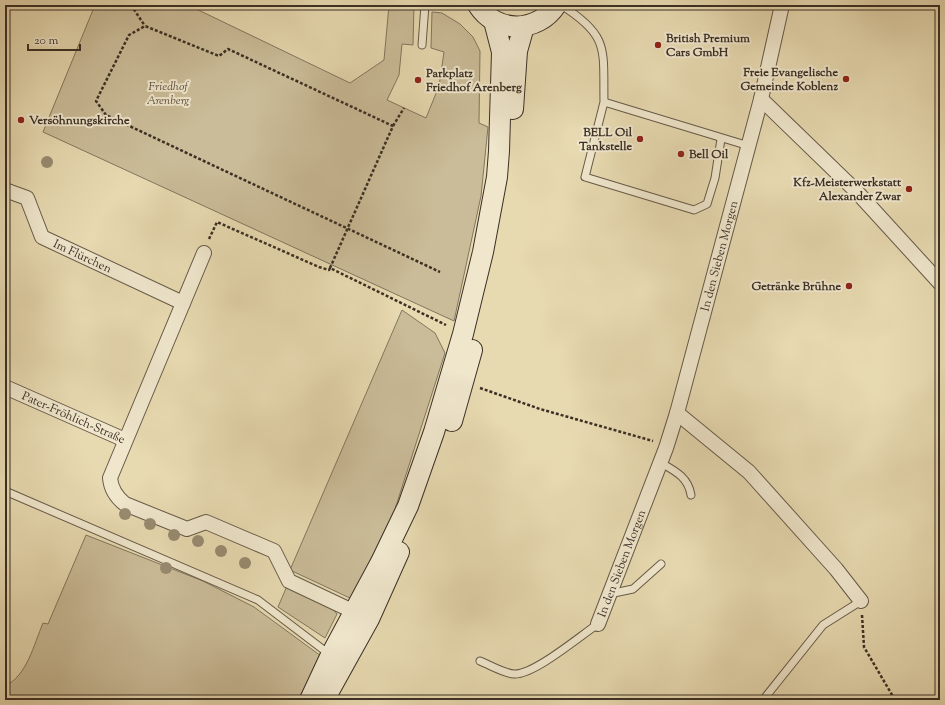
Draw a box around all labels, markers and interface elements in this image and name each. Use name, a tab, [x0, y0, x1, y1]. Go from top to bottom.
scale bar	[28, 26, 80, 52]
place label: British Premium Cars GmbH	[665, 30, 750, 62]
text: 20 m	[34, 32, 59, 50]
marker: British Premium Cars GmbH	[653, 40, 663, 50]
place label: Freie Evangelische Gemeinde Koblenz	[740, 64, 838, 96]
place label: Parkplatz Friedhof Arenberg	[425, 65, 522, 97]
marker: Freie Evangelische Gemeinde Koblenz	[841, 74, 851, 84]
marker: Parkplatz Friedhof Arenberg	[413, 75, 423, 85]
park label: Friedhof Arenberg	[146, 78, 190, 110]
place label: Versöhnungskirche	[28, 112, 130, 130]
marker: Versöhnungskirche	[16, 115, 26, 125]
place label: BELL Oil Tankstelle	[578, 124, 633, 156]
marker: BELL Oil Tankstelle	[635, 134, 645, 144]
place label: Bell Oil	[688, 146, 729, 164]
marker: Bell Oil	[676, 149, 686, 159]
place label: Kfz-Meisterwerkstatt Alexander Zwar	[792, 174, 902, 206]
marker: Kfz-Meisterwerkstatt Alexander Zwar	[904, 184, 914, 194]
street label: In den Sieben Morgen	[697, 199, 743, 313]
street label: Im Flürchen	[50, 235, 114, 278]
place label: Getränke Brühne	[751, 278, 841, 296]
marker: Getränke Brühne	[844, 281, 854, 291]
street label: Pater-Fröhlich-Straße	[19, 388, 128, 449]
street label: In den Sieben Morgen	[593, 507, 651, 620]

